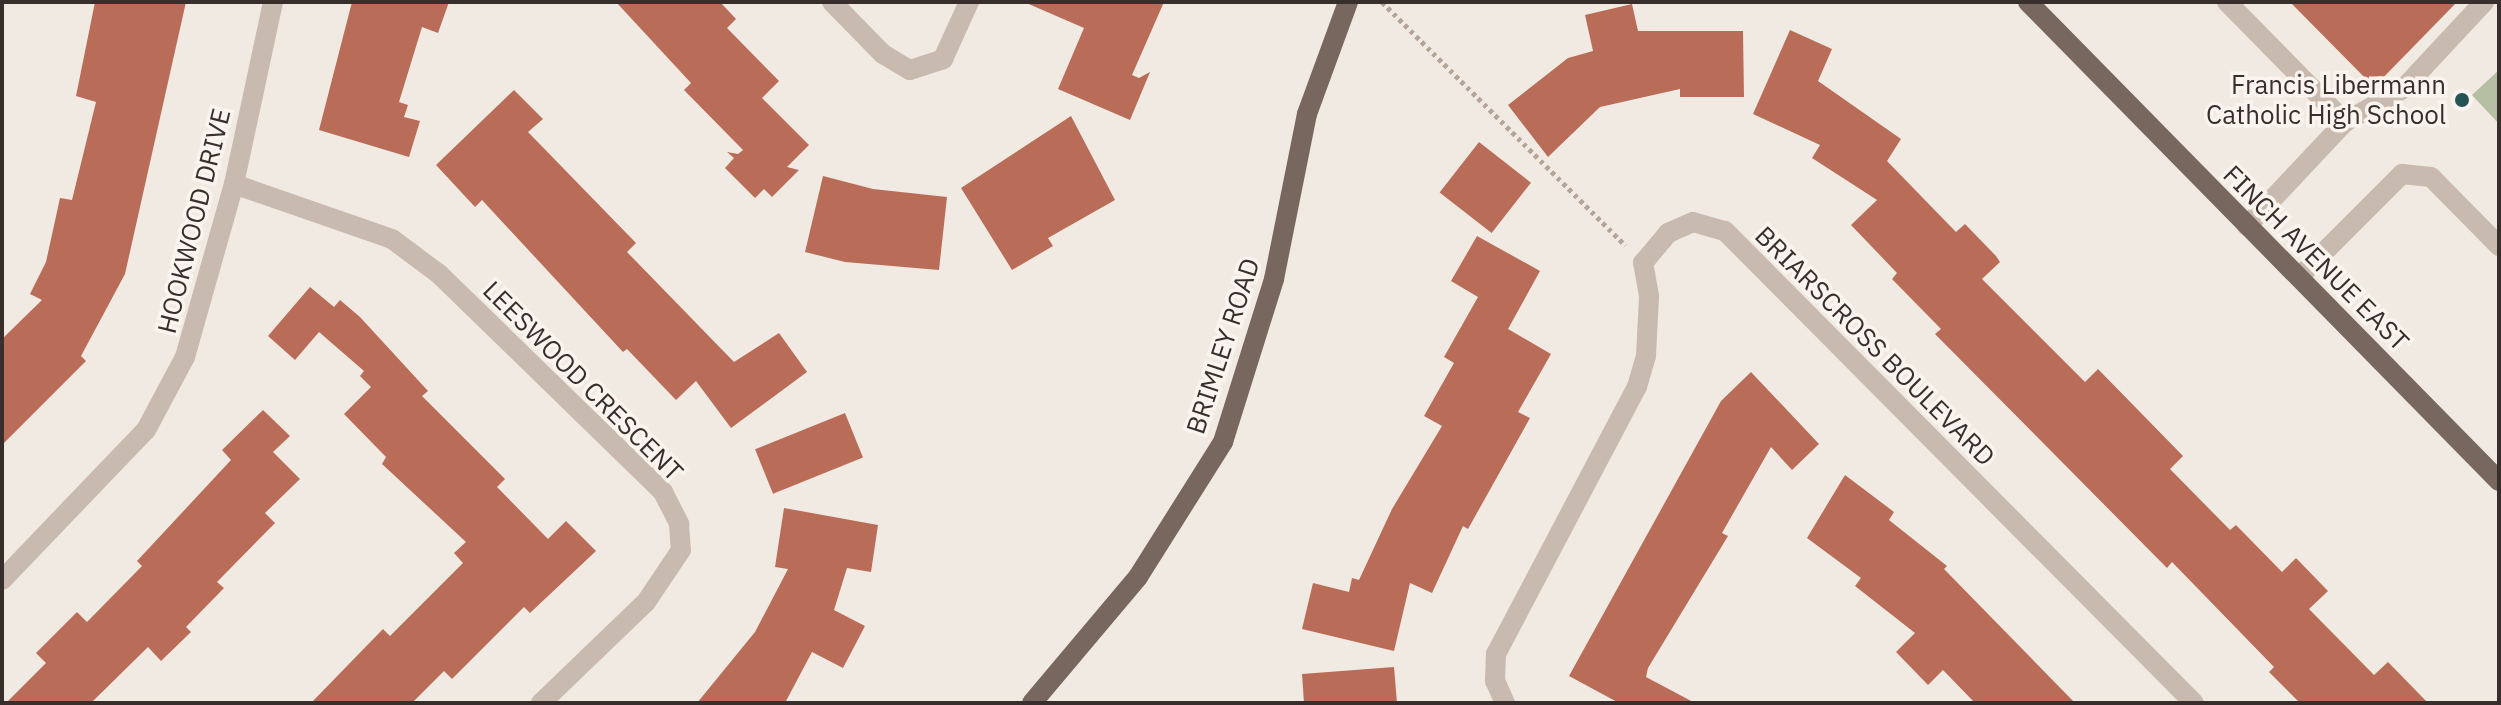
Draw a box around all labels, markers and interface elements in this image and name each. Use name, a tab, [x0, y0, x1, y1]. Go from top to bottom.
place label: Francis Libermann Catholic High School	[2206, 69, 2446, 130]
marker: Francis Libermann Catholic High School	[2453, 91, 2471, 109]
street label: HOOKWOOD DRIVE	[151, 105, 237, 337]
street label: FINCH AVENUE EAST	[2217, 159, 2415, 357]
street label: BRIARSCROSS BOULEVARD	[1749, 220, 2001, 472]
street label: BRIMLEY ROAD	[1180, 254, 1266, 438]
street label: LEESWOOD CRESCENT	[477, 275, 689, 487]

